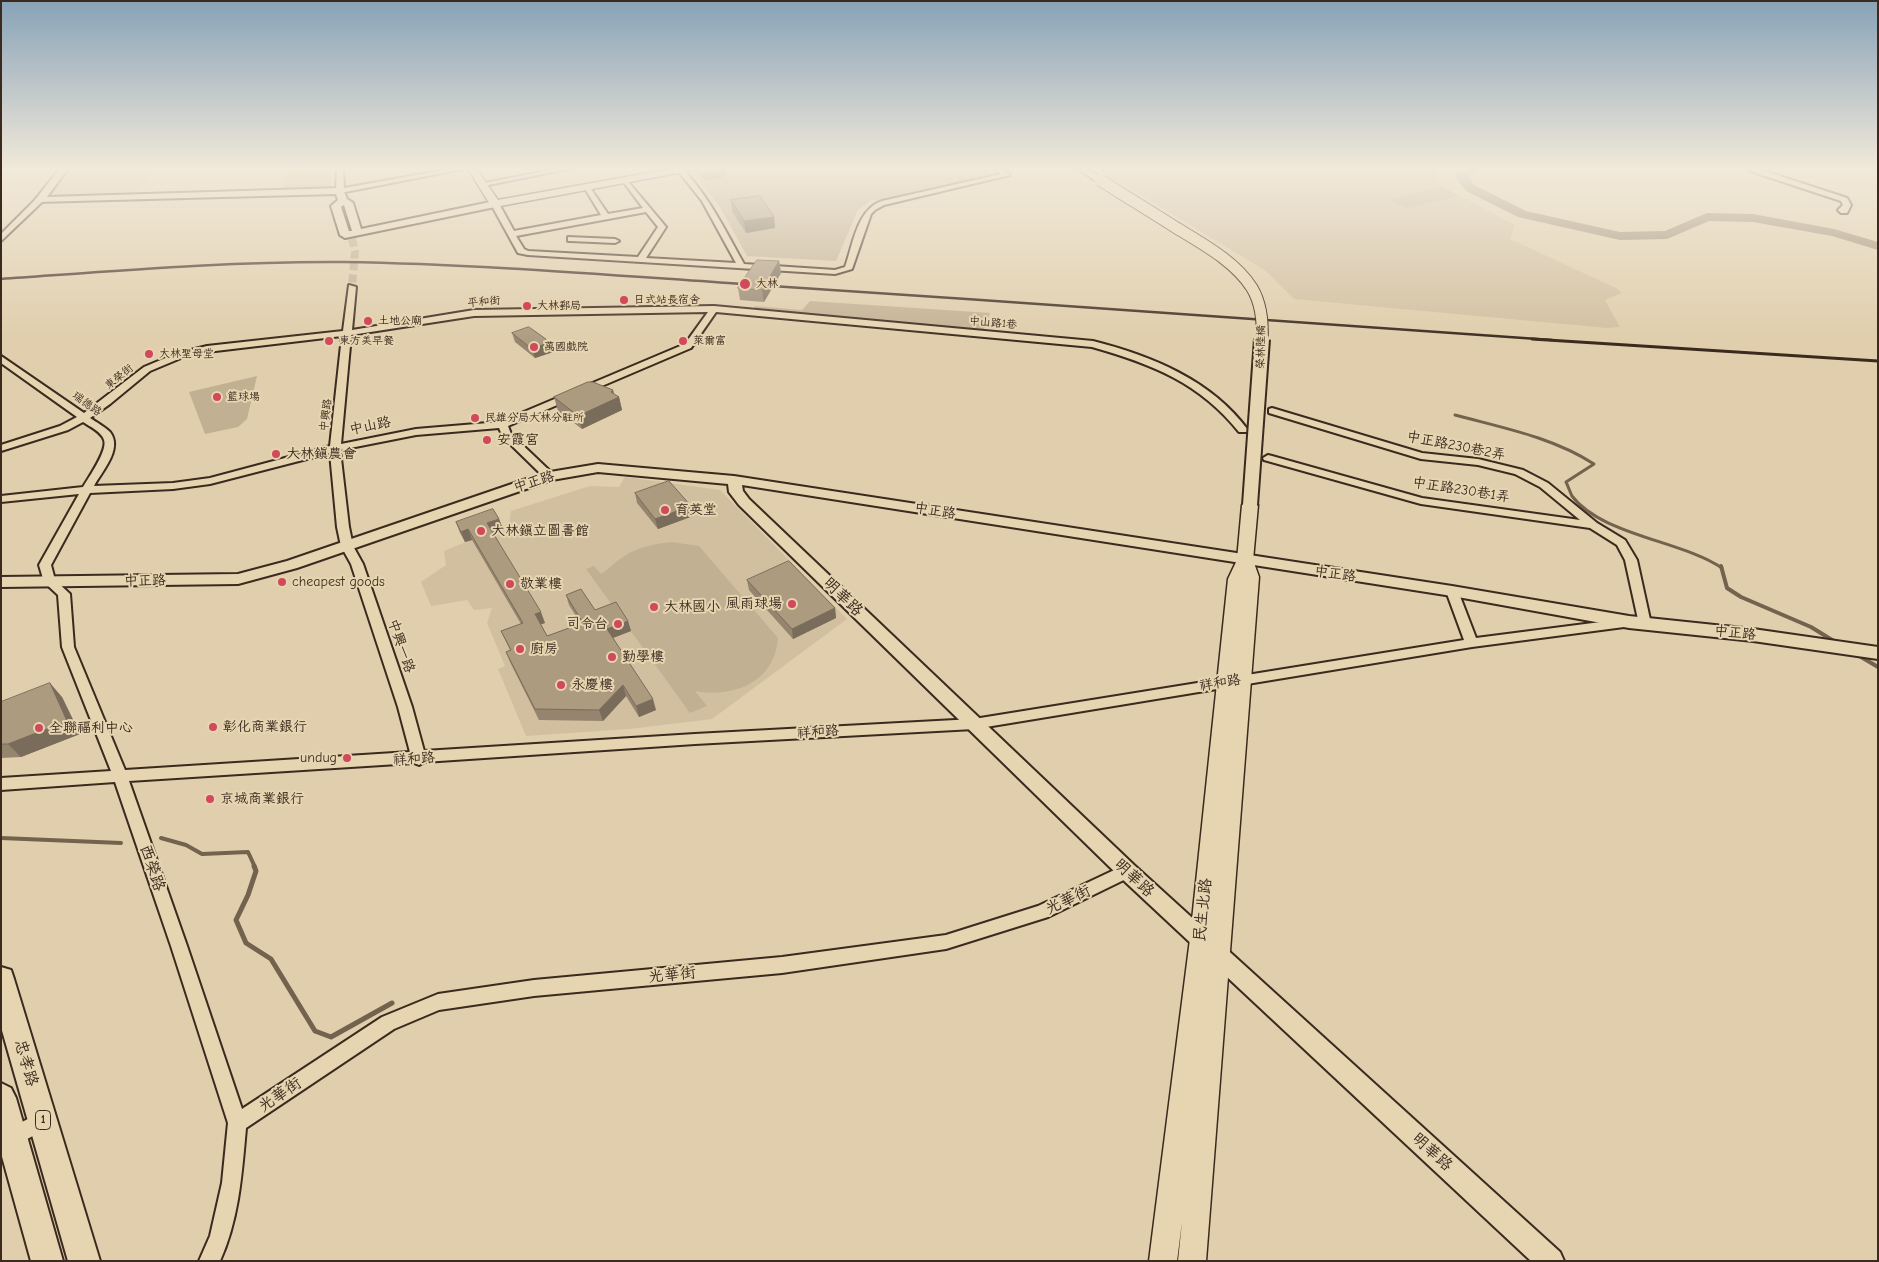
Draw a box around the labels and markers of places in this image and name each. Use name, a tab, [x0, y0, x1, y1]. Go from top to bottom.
marker: 大林	[738, 277, 752, 291]
place label: 大林	[756, 277, 778, 291]
place label: 日式站長宿舍	[634, 293, 700, 307]
marker: 日式站長宿舍	[618, 294, 630, 306]
place label: 大林郵局	[537, 299, 581, 313]
marker: 大林郵局	[521, 300, 533, 312]
place label: 土地公廟	[378, 314, 422, 328]
marker: 土地公廟	[362, 315, 374, 327]
place label: 東方美早餐	[339, 334, 394, 348]
place label: 萊爾富	[693, 334, 726, 348]
marker: 東方美早餐	[323, 335, 335, 347]
marker: 萊爾富	[677, 335, 689, 347]
place label: 萬國戲院	[544, 340, 588, 354]
marker: 萬國戲院	[528, 341, 540, 353]
place label: 大林聖母堂	[159, 347, 214, 361]
marker: 大林聖母堂	[143, 348, 155, 360]
place label: 籃球場	[227, 390, 260, 404]
marker: 籃球場	[211, 391, 223, 403]
place label: 民雄分局大林分駐所	[485, 411, 584, 425]
marker: 民雄分局大林分駐所	[469, 412, 481, 424]
place label: 安霞宮	[497, 432, 539, 448]
marker: 安霞宮	[481, 434, 493, 446]
place label: 大林鎮農會	[286, 446, 356, 462]
marker: 大林鎮農會	[270, 448, 282, 460]
place label: 育英堂	[675, 502, 717, 518]
marker: 育英堂	[659, 504, 671, 516]
place label: 大林鎮立圖書館	[491, 523, 589, 539]
marker: 大林鎮立圖書館	[475, 525, 487, 537]
place label: cheapest goods	[292, 574, 385, 590]
marker: cheapest goods	[276, 576, 288, 588]
place label: 敬業樓	[520, 576, 562, 592]
marker: 敬業樓	[504, 578, 516, 590]
place label: 風雨球場	[726, 596, 782, 612]
marker: 風雨球場	[786, 598, 798, 610]
place label: 大林國小	[664, 599, 720, 615]
marker: 大林國小	[648, 601, 660, 613]
place label: 司令台	[566, 616, 608, 632]
marker: 司令台	[612, 618, 624, 630]
place label: 廚房	[530, 641, 558, 657]
marker: 廚房	[514, 643, 526, 655]
place label: 勤學樓	[622, 649, 664, 665]
marker: 勤學樓	[606, 651, 618, 663]
place label: 永慶樓	[571, 677, 613, 693]
marker: 永慶樓	[555, 679, 567, 691]
place label: 彰化商業銀行	[223, 719, 307, 735]
place label: 全聯福利中心	[49, 720, 133, 736]
marker: 彰化商業銀行	[207, 721, 219, 733]
marker: 全聯福利中心	[33, 722, 45, 734]
place label: undug	[300, 750, 337, 766]
marker: undug	[341, 752, 353, 764]
place label: 京城商業銀行	[220, 791, 304, 807]
marker: 京城商業銀行	[204, 793, 216, 805]

